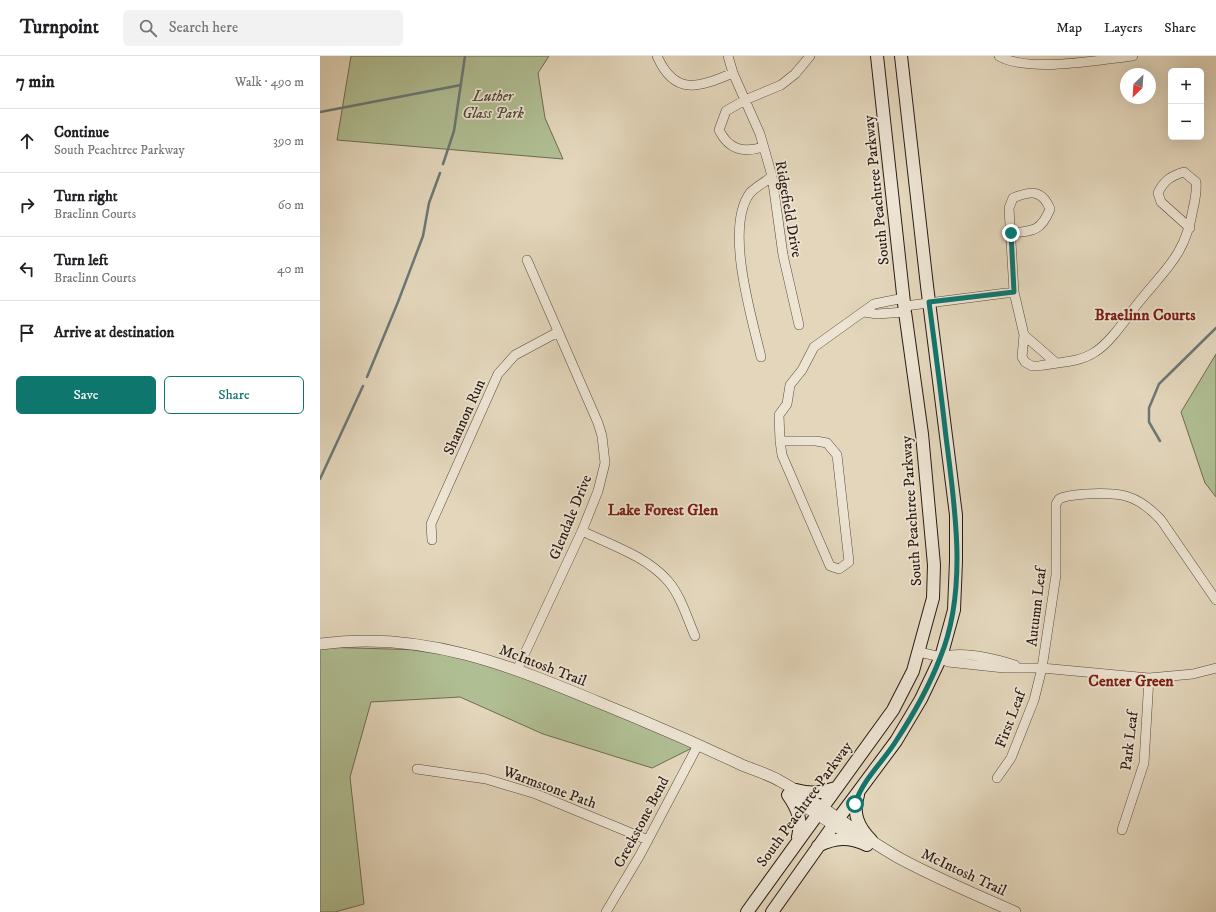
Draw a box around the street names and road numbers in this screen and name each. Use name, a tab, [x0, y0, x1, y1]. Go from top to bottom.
street label: South Peachtree Parkway	[859, 113, 894, 266]
street label: Ridgefield Drive	[771, 159, 806, 259]
street label: Shannon Run	[439, 376, 490, 458]
street label: South Peachtree Parkway	[897, 434, 926, 587]
street label: Glendale Drive	[545, 472, 596, 563]
street label: Autumn Leaf	[1022, 564, 1051, 648]
street label: McIntosh Trail	[496, 640, 590, 691]
street label: First Leaf	[991, 686, 1031, 751]
street label: Park Leaf	[1116, 708, 1143, 772]
street label: South Peachtree Parkway	[752, 737, 857, 871]
street label: Warmstone Path	[500, 761, 599, 813]
street label: Creekstone Bend	[609, 773, 674, 871]
street label: McIntosh Trail	[918, 844, 1010, 901]

